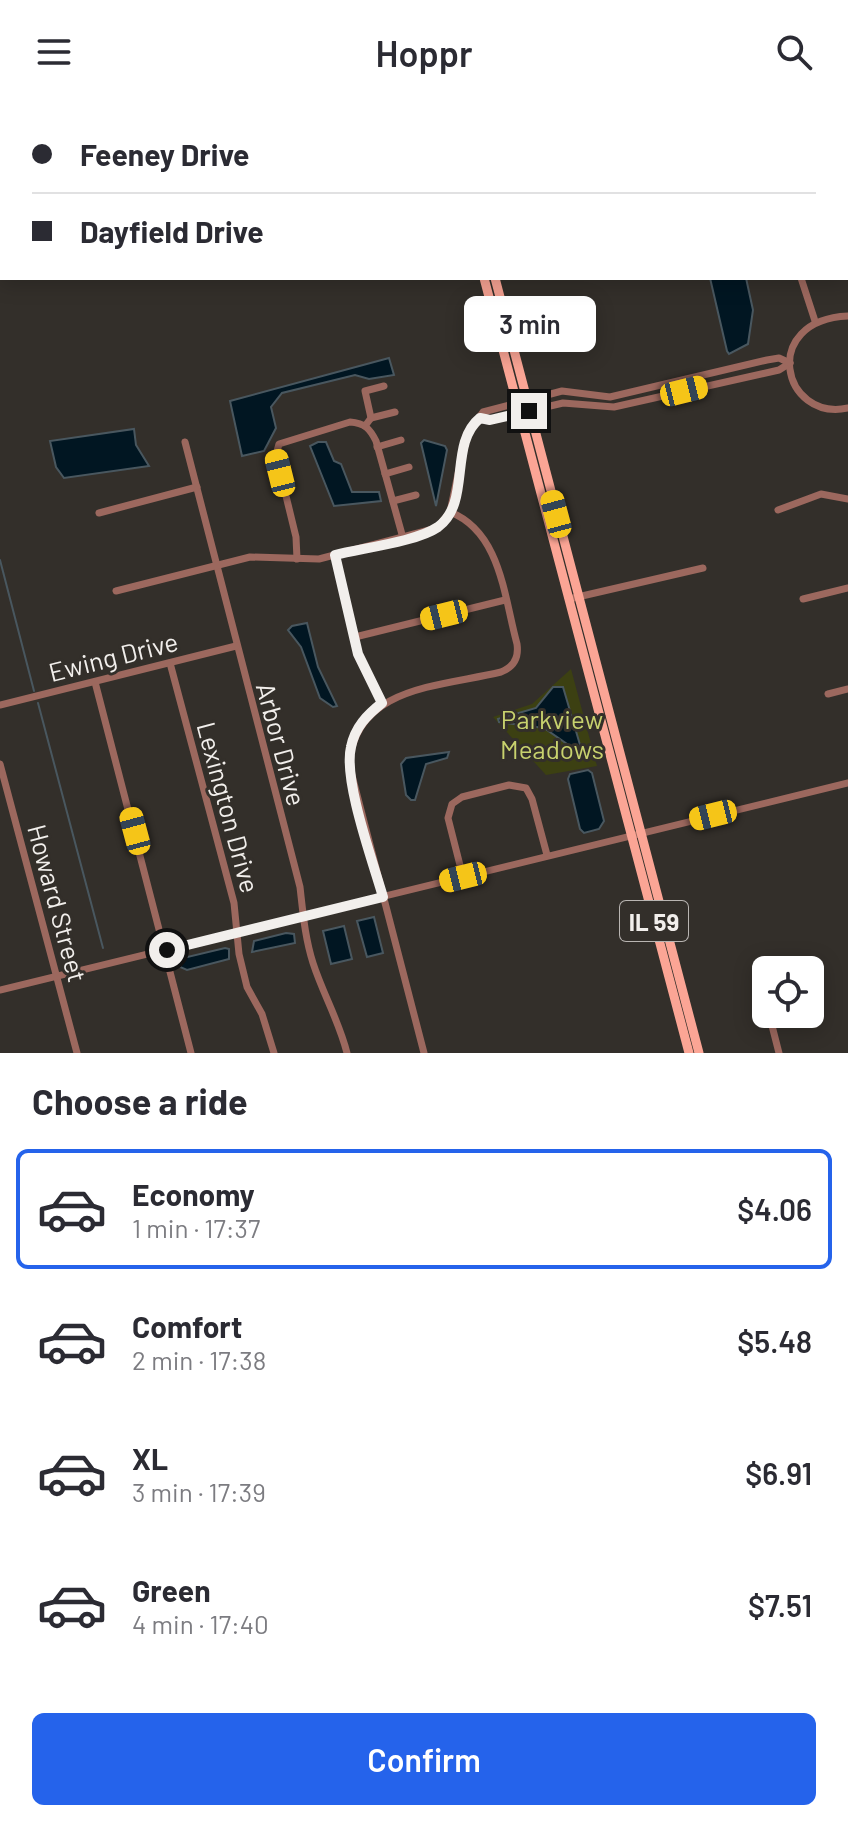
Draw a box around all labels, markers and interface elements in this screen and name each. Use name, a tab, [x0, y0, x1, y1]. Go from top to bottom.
icon: menu	[32, 30, 76, 74]
icon: search	[772, 30, 816, 74]
text: Hoppr	[375, 31, 473, 74]
text: Feeney Drive	[80, 136, 249, 172]
text: Dayfield Drive	[80, 213, 264, 249]
callout: 3 min	[463, 295, 595, 351]
text: 3 min	[499, 308, 561, 339]
car	[658, 374, 710, 408]
route end	[511, 393, 547, 429]
car	[263, 447, 297, 499]
car	[538, 488, 574, 540]
car	[418, 598, 470, 632]
street label: Ewing Drive	[45, 625, 181, 687]
street label: Arbor Drive	[251, 679, 313, 809]
park label: Parkview Meadows	[500, 703, 604, 764]
street label: Lexington Drive	[191, 718, 267, 896]
car	[687, 798, 739, 832]
car	[117, 805, 153, 857]
street label: Howard Street	[22, 821, 94, 985]
car	[437, 860, 489, 894]
road number: IL 59	[620, 901, 688, 941]
route start	[149, 932, 185, 968]
map controls	[752, 956, 824, 1028]
button: locate	[752, 956, 824, 1028]
text: Choose a ride	[32, 1079, 248, 1122]
icon: car	[36, 1173, 108, 1245]
text: Economy	[132, 1176, 255, 1212]
text: $4.06	[737, 1191, 812, 1227]
text: 1 min · 17:37	[132, 1212, 260, 1243]
icon: car	[36, 1305, 108, 1377]
text: Comfort	[132, 1308, 242, 1344]
text: $5.48	[737, 1323, 812, 1359]
text: 2 min · 17:38	[132, 1344, 266, 1375]
icon: car	[36, 1437, 108, 1509]
text: XL	[132, 1440, 168, 1476]
text: $6.91	[745, 1455, 812, 1491]
text: 3 min · 17:39	[132, 1476, 266, 1507]
icon: car	[36, 1569, 108, 1641]
text: Green	[132, 1572, 211, 1608]
text: $7.51	[748, 1587, 812, 1623]
text: 4 min · 17:40	[132, 1608, 269, 1639]
button: Confirm	[32, 1713, 816, 1805]

